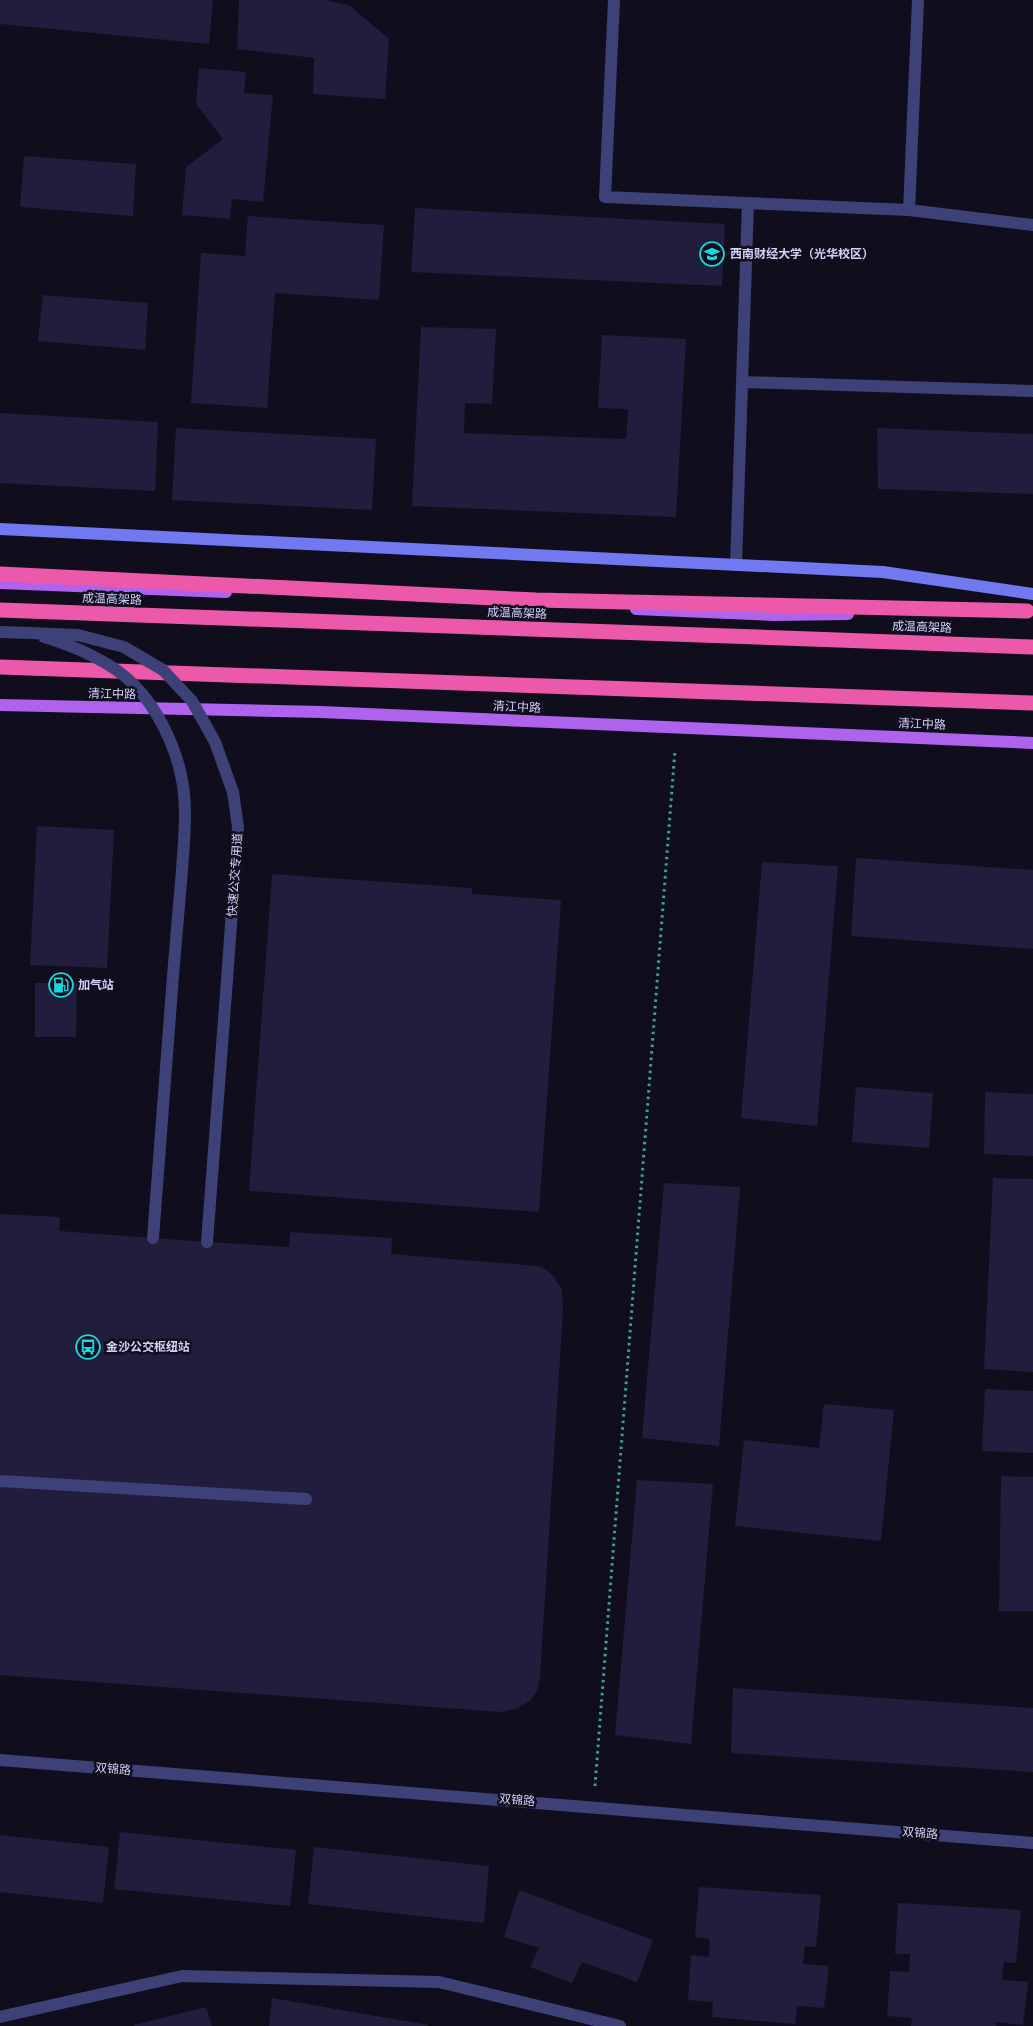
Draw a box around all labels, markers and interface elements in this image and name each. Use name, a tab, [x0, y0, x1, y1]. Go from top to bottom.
school or university icon: 西南财经大学（光华校区）	[699, 241, 725, 267]
place label: 西南财经大学（光华校区）	[730, 246, 874, 261]
street label: 成温高架路	[82, 590, 142, 607]
street label: 成温高架路	[487, 604, 547, 621]
street label: 成温高架路	[892, 618, 952, 635]
street label: 清江中路	[88, 686, 136, 701]
street label: 清江中路	[493, 698, 541, 715]
street label: 清江中路	[898, 715, 946, 732]
street label: 快速公交专用道	[224, 833, 245, 917]
fuel station icon: 加气站	[48, 972, 74, 998]
place label: 加气站	[78, 977, 114, 992]
bus stop icon: 金沙公交枢纽站	[75, 1334, 101, 1360]
place label: 金沙公交枢纽站	[106, 1339, 190, 1354]
street label: 双锦路	[94, 1759, 132, 1778]
street label: 双锦路	[498, 1790, 536, 1809]
street label: 双锦路	[901, 1823, 939, 1842]

